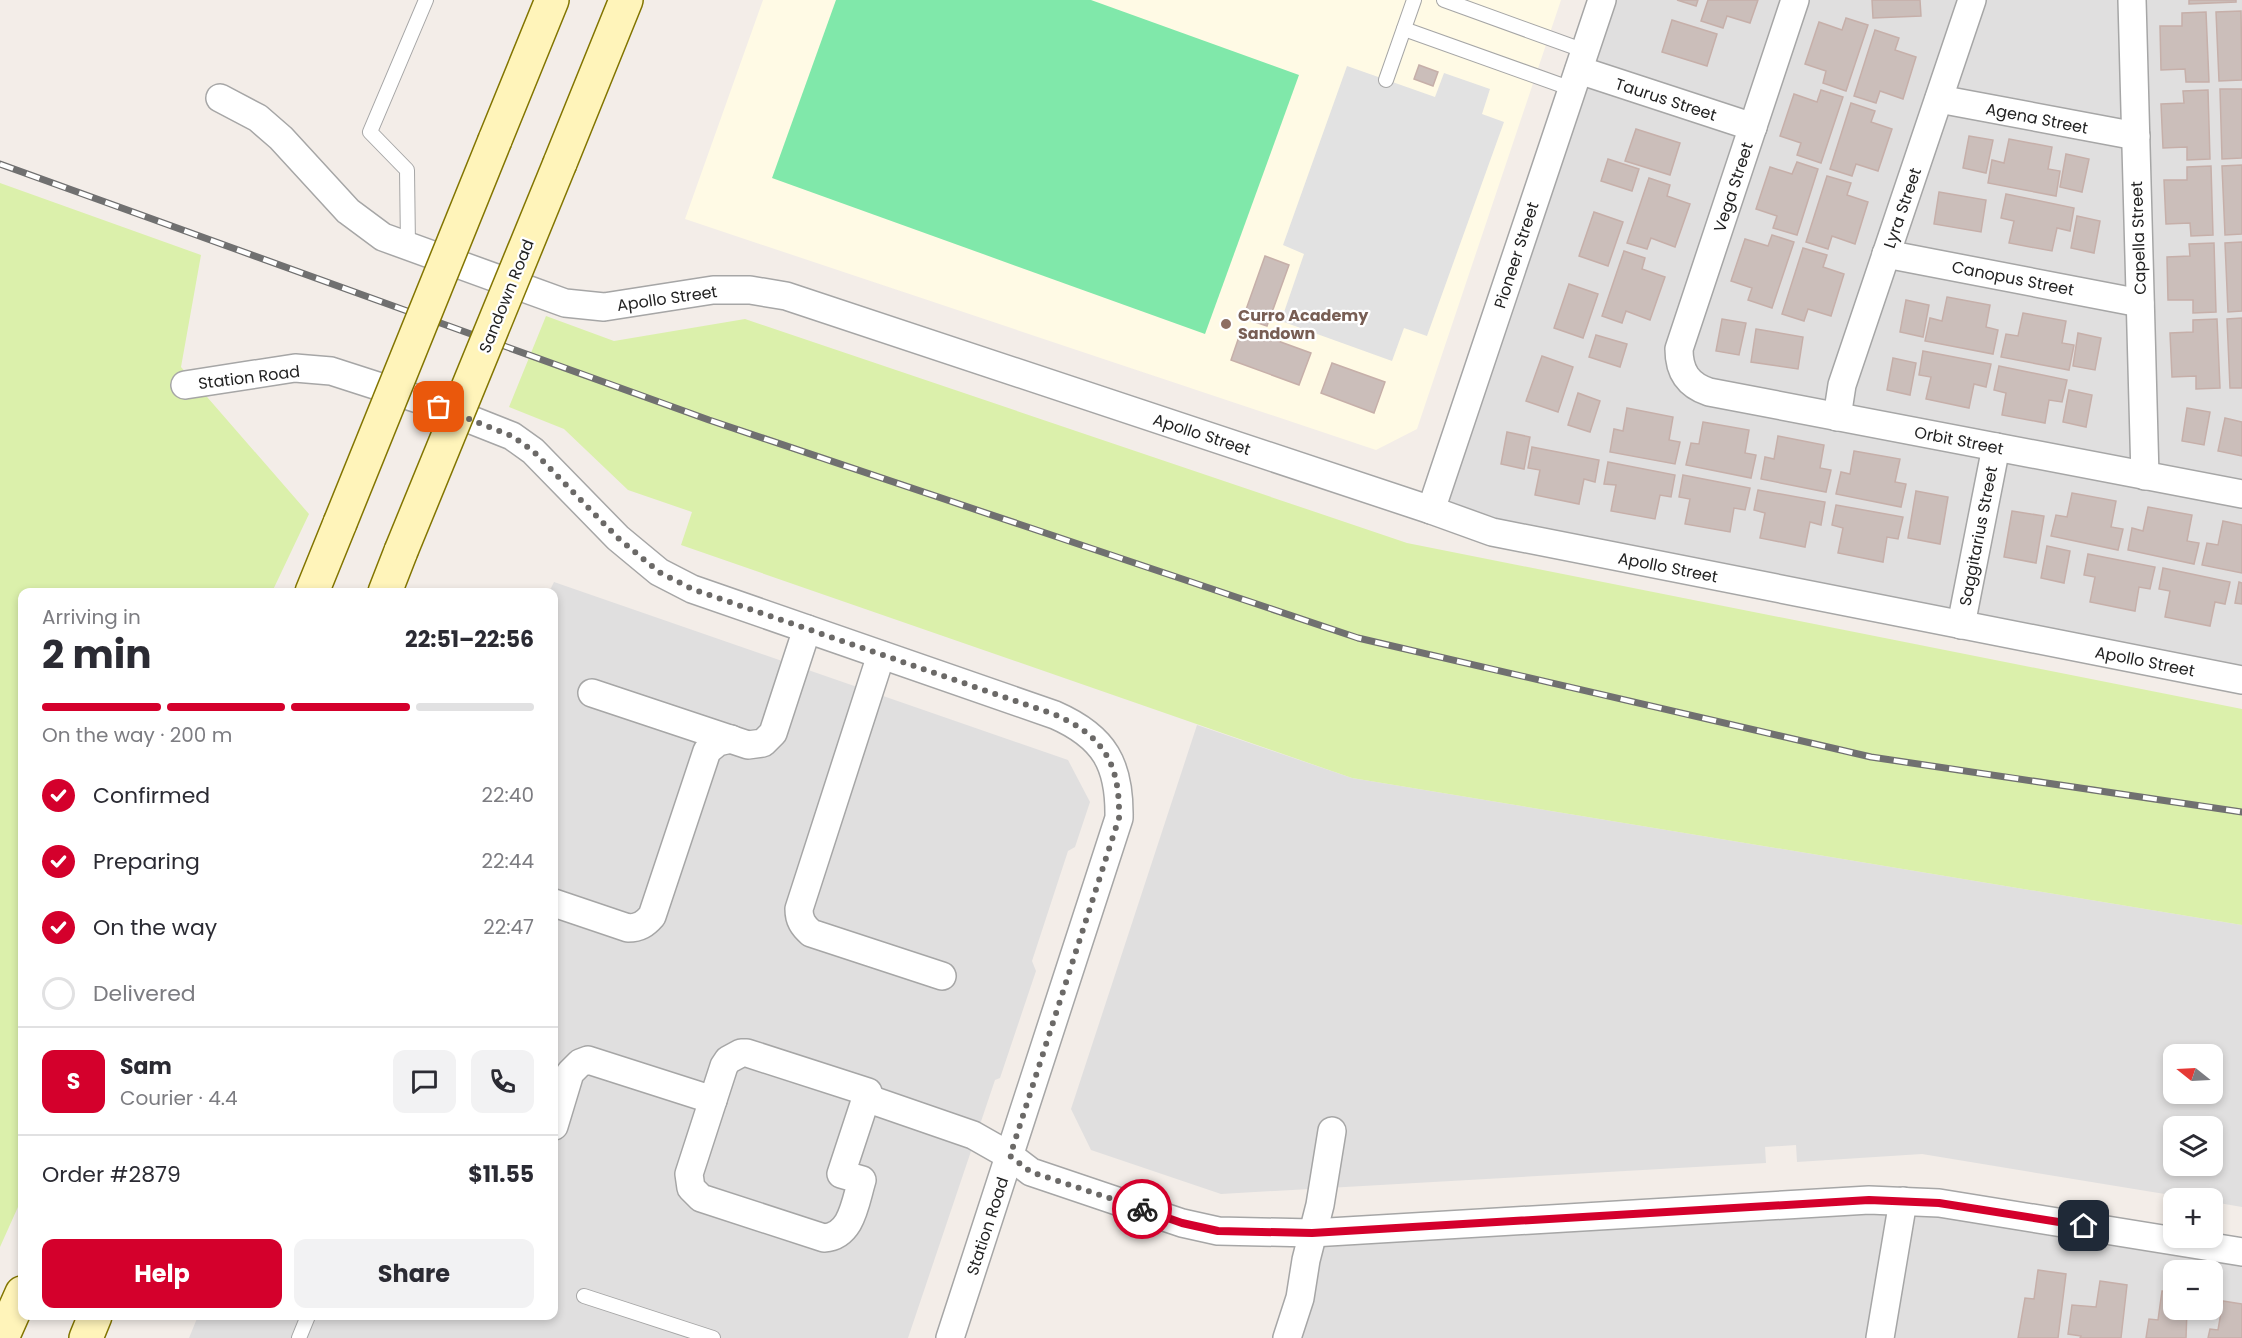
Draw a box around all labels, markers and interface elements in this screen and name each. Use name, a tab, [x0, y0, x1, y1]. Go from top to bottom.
street label: Taurus Street	[1612, 72, 1720, 127]
street label: Agena Street	[1984, 97, 2090, 140]
street label: Vega Street	[1708, 139, 1759, 235]
street label: Lyra Street	[1878, 165, 1927, 252]
street label: Capella Street	[2125, 181, 2152, 295]
street label: Pioneer Street	[1488, 199, 1545, 311]
street label: Sandown Road	[473, 236, 540, 356]
street label: Canopus Street	[1950, 255, 2076, 302]
street label: Apollo Street	[615, 280, 719, 317]
place label: Curro Academy Sandown	[1238, 304, 1369, 345]
marker: Curro Academy Sandown	[1219, 317, 1233, 331]
street label: Station Road	[197, 360, 301, 395]
pin	[413, 381, 464, 432]
icon: bag	[422, 390, 455, 423]
street label: Apollo Street	[1150, 408, 1254, 461]
street label: Orbit Street	[1912, 421, 2006, 460]
street label: Saggitarius Street	[1954, 464, 2003, 608]
street label: Apollo Street	[1616, 547, 1720, 588]
text: Arriving in	[42, 603, 141, 631]
text: 22:51–22:56	[405, 624, 534, 655]
text: 2 min	[42, 627, 152, 682]
street label: Apollo Street	[2093, 641, 2197, 682]
text: On the way · 200 m	[42, 721, 232, 749]
icon: check	[42, 779, 75, 812]
text: Confirmed	[93, 780, 210, 811]
text: 22:40	[482, 781, 534, 809]
icon: check	[42, 845, 75, 878]
text: Preparing	[93, 846, 200, 877]
text: 22:44	[482, 847, 534, 875]
icon: check	[42, 911, 75, 944]
text: On the way	[93, 912, 217, 943]
text: 22:47	[483, 913, 534, 941]
text: Delivered	[93, 978, 196, 1009]
north arrow	[2163, 1044, 2223, 1104]
map controls	[2163, 1044, 2223, 1320]
button: chat	[393, 1050, 456, 1113]
button: phone	[471, 1050, 534, 1113]
text: Sam	[120, 1051, 172, 1082]
text: S	[67, 1066, 80, 1097]
text: Courier · 4.4	[120, 1084, 238, 1112]
button: layers	[2163, 1116, 2223, 1176]
text: Order #2879	[42, 1159, 181, 1190]
text: $11.55	[468, 1159, 534, 1190]
street label: Station Road	[961, 1174, 1014, 1278]
courier	[1112, 1179, 1172, 1239]
button: +	[2163, 1188, 2223, 1248]
icon: bike	[1126, 1193, 1159, 1226]
pin	[2058, 1200, 2109, 1251]
icon: home	[2067, 1209, 2100, 1242]
button: Help	[42, 1239, 282, 1308]
button: Share	[294, 1239, 534, 1308]
button: −	[2163, 1260, 2223, 1320]

